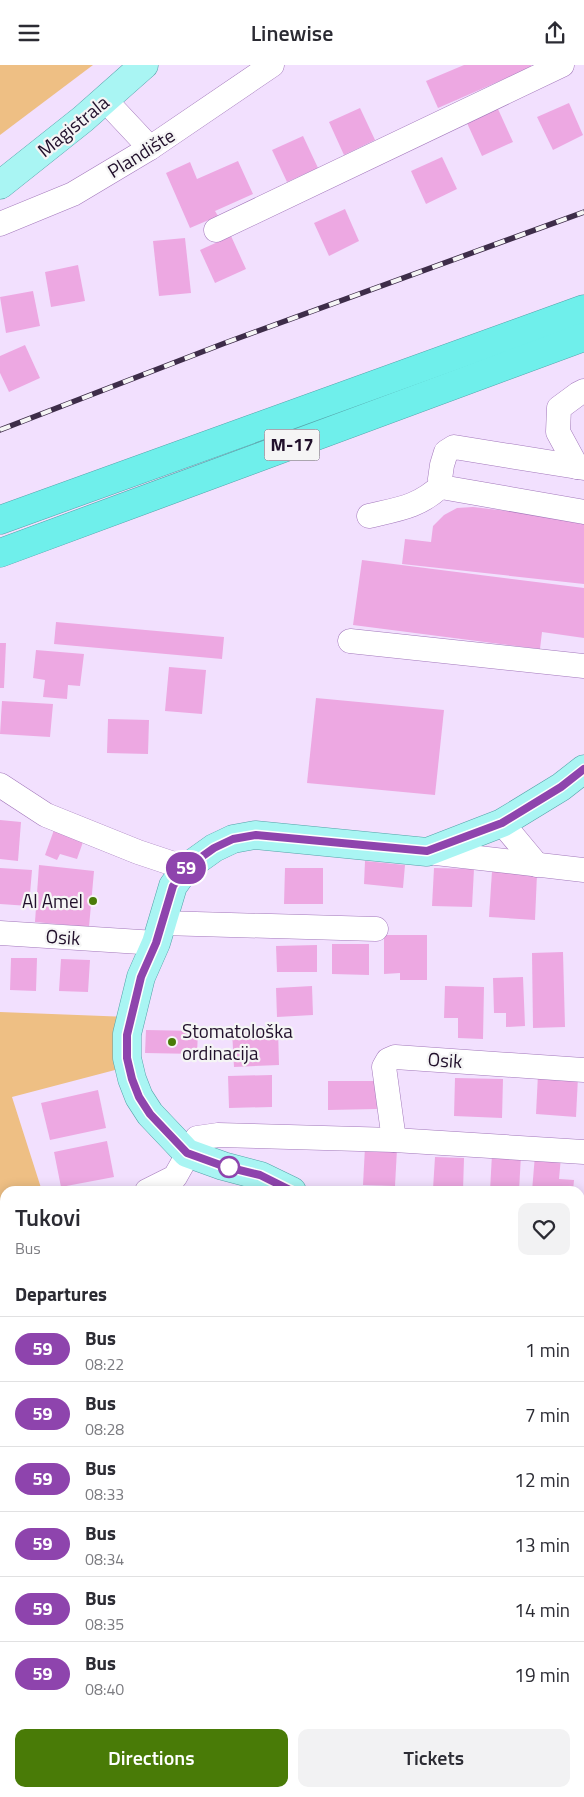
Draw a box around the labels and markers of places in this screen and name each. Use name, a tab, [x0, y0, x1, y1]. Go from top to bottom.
place label: Al Amel	[22, 886, 83, 915]
marker: Al Amel	[87, 895, 99, 907]
place label: Stomatološka ordinacija	[182, 1016, 293, 1067]
marker: Stomatološka ordinacija	[166, 1036, 178, 1048]
unlabelled marker	[218, 1156, 240, 1178]

